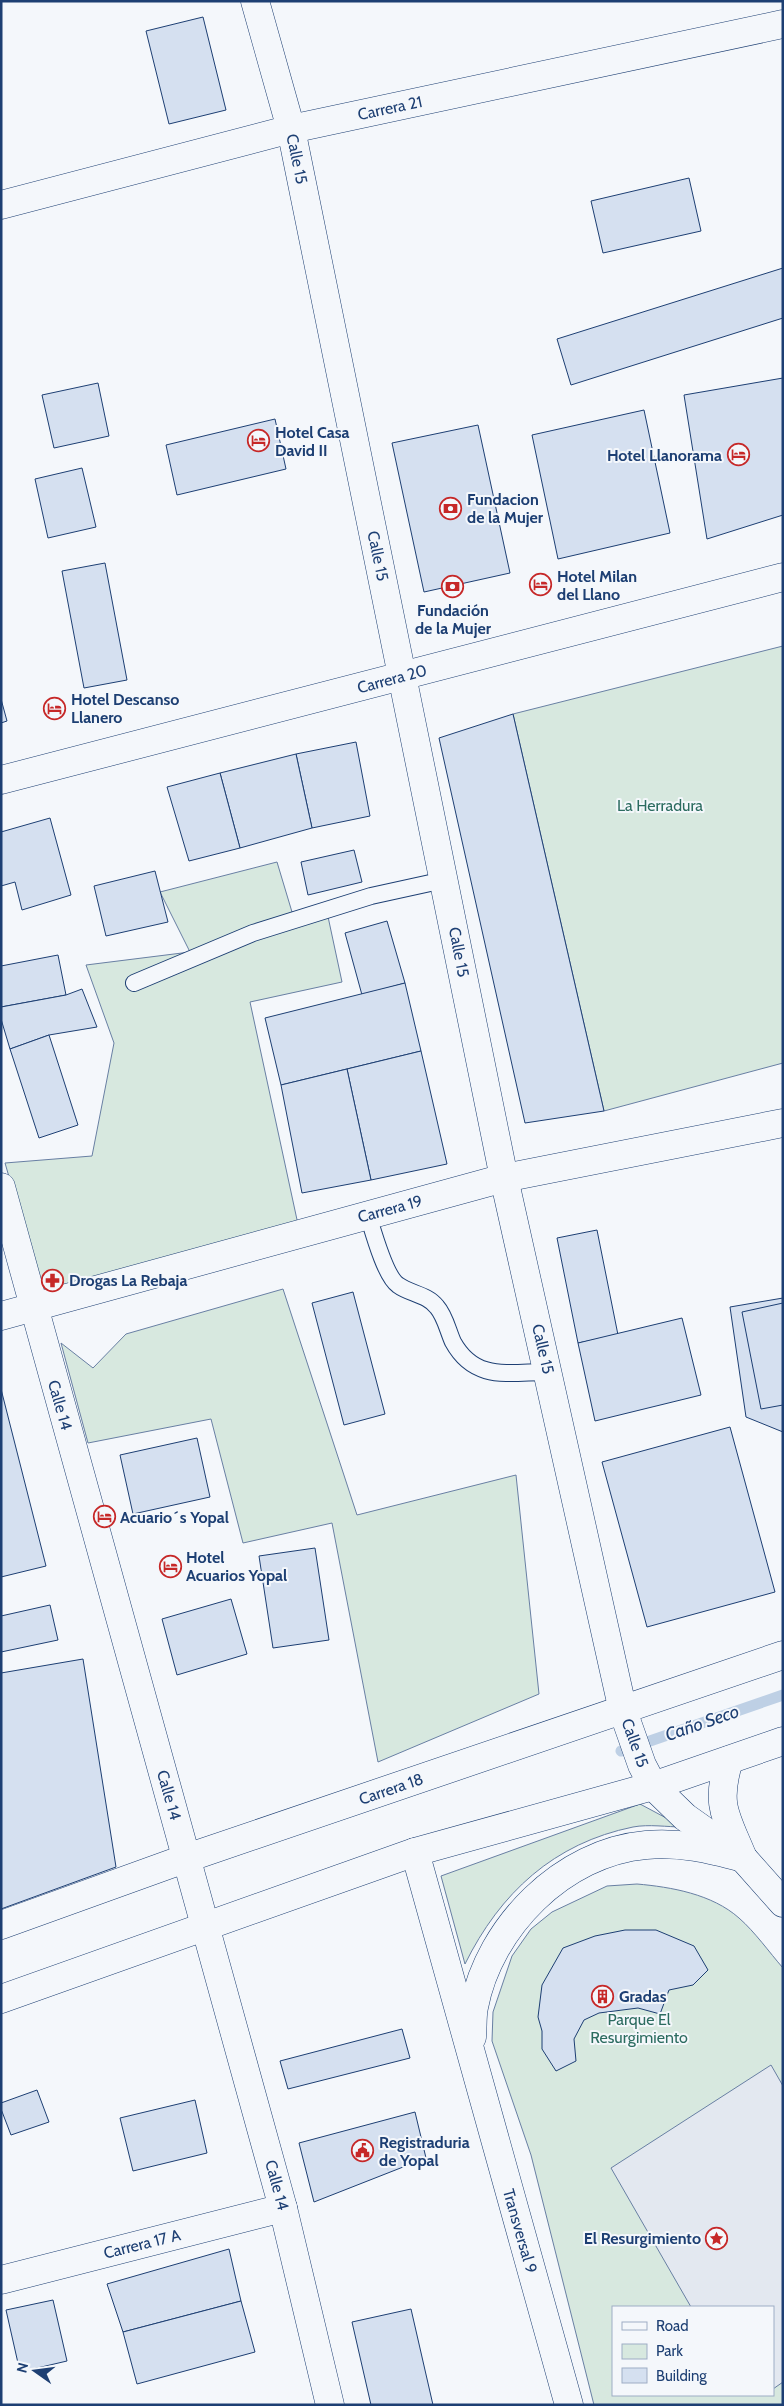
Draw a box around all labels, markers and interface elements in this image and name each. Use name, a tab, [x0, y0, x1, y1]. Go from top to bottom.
street label: Carrera 21	[356, 92, 424, 124]
street label: Calle 15	[282, 132, 312, 186]
place label: Hotel Casa David II	[275, 423, 350, 460]
hotel icon: Hotel Casa David II	[247, 429, 271, 453]
hotel icon: Hotel Llanorama	[726, 443, 750, 467]
place label: Hotel Llanorama	[607, 446, 722, 465]
place label: Fundacion de la Mujer	[467, 490, 544, 527]
bank icon: Fundacion de la Mujer	[439, 496, 463, 520]
street label: Calle 15	[363, 529, 393, 583]
place label: Hotel Milan del Llano	[557, 567, 637, 604]
hotel icon: Hotel Milan del Llano	[529, 573, 553, 597]
bank icon: Fundación de la Mujer	[441, 574, 465, 598]
place label: Fundación de la Mujer	[415, 601, 492, 638]
street label: Carrera 20	[355, 661, 429, 697]
place label: Hotel Descanso Llanero	[71, 690, 179, 727]
hotel icon: Hotel Descanso Llanero	[43, 696, 67, 720]
park label: La Herradura	[617, 796, 703, 815]
street label: Calle 15	[445, 925, 473, 979]
street label: Carrera 19	[356, 1191, 424, 1227]
pharmacy icon: Drogas La Rebaja	[41, 1268, 65, 1292]
place label: Drogas La Rebaja	[69, 1271, 187, 1290]
street label: Calle 15	[528, 1322, 558, 1376]
street label: Calle 14	[44, 1378, 76, 1432]
hotel icon: Acuario´s Yopal	[92, 1505, 116, 1529]
place label: Acuario´s Yopal	[120, 1508, 229, 1527]
place label: Hotel Acuarios Yopal	[186, 1548, 287, 1585]
hotel icon: Hotel Acuarios Yopal	[158, 1554, 182, 1578]
water label: Caño Seco	[662, 1700, 742, 1746]
street label: Calle 15	[617, 1716, 653, 1770]
street label: Calle 14	[153, 1768, 185, 1822]
street label: Carrera 18	[356, 1769, 426, 1809]
building icon: Gradas	[591, 1984, 615, 2008]
place label: Gradas	[619, 1987, 667, 2006]
park label: Parque El Resurgimiento	[590, 2010, 688, 2047]
place label: Registraduria de Yopal	[379, 2133, 470, 2170]
public building icon: Registraduria de Yopal	[351, 2139, 375, 2163]
street label: Calle 14	[261, 2158, 293, 2212]
street label: Transversal 9	[499, 2187, 541, 2275]
street label: Carrera 17 A	[102, 2225, 183, 2263]
place icon: El Resurgimiento	[705, 2226, 729, 2250]
place label: El Resurgimiento	[584, 2229, 701, 2248]
legend	[612, 2306, 774, 2396]
text: Road	[656, 2317, 689, 2335]
text: Park	[656, 2342, 683, 2360]
north arrow	[10, 2346, 60, 2396]
text: N	[12, 2361, 32, 2375]
text: Building	[656, 2367, 707, 2385]

